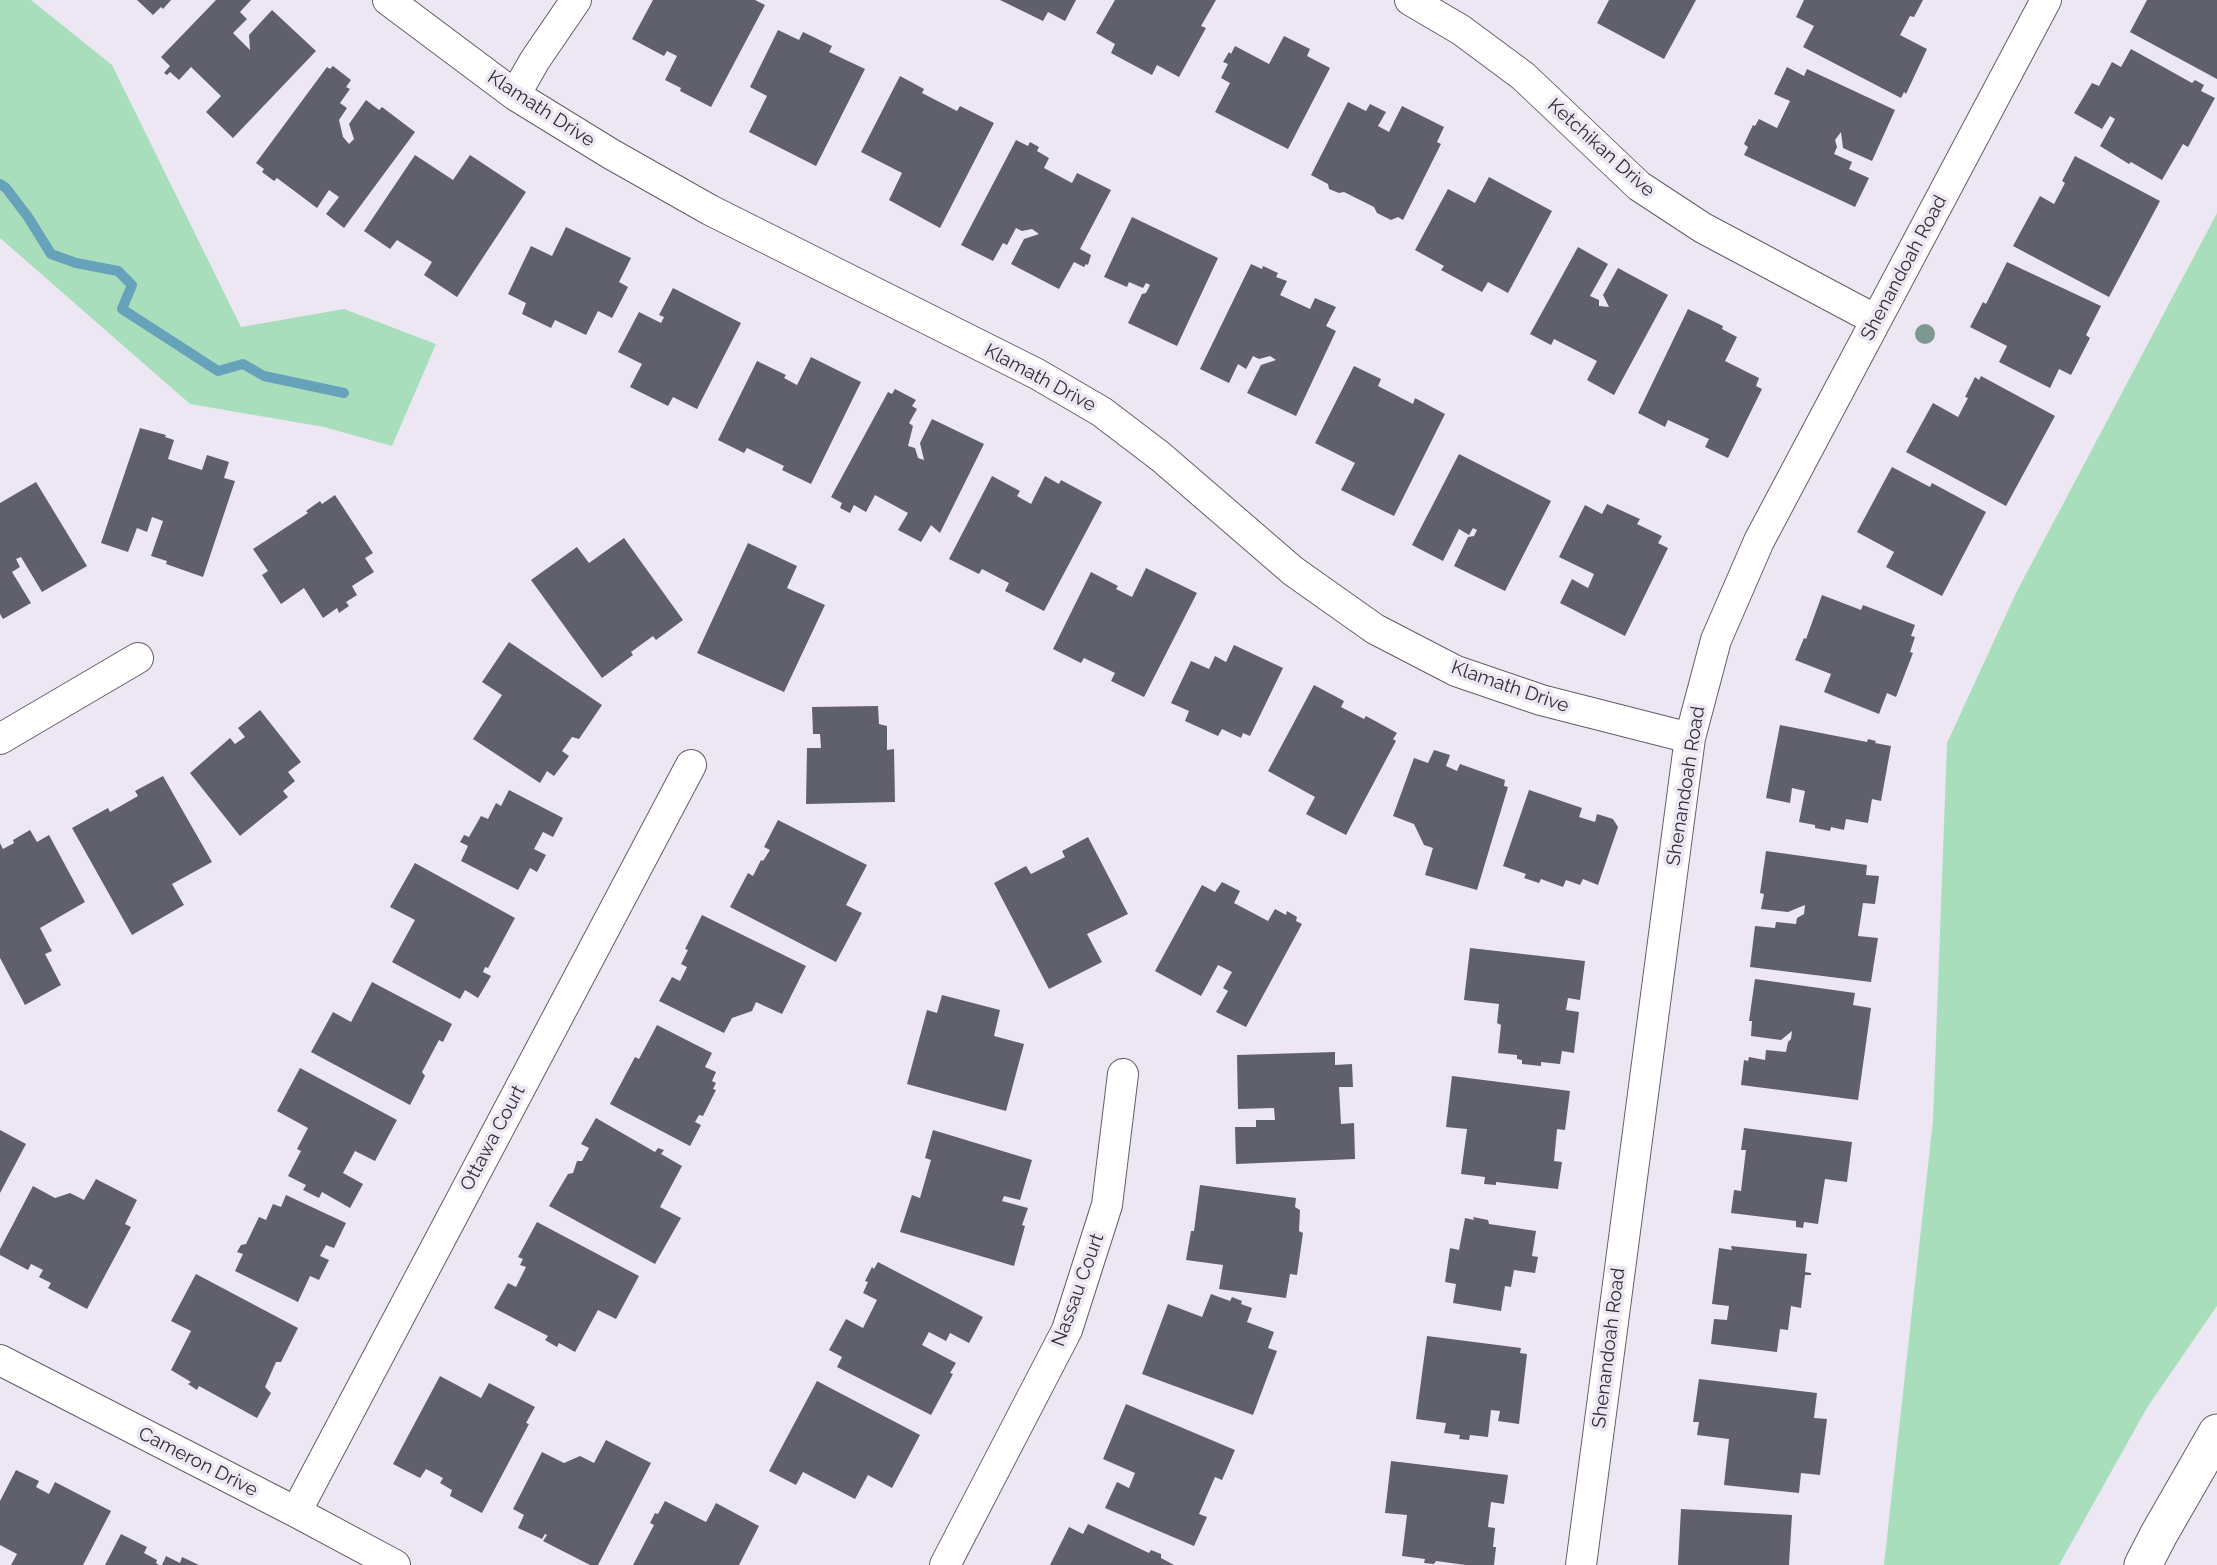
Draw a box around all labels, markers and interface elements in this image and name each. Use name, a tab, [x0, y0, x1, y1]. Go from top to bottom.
street label: Klamath Drive	[483, 66, 599, 152]
street label: Ketchikan Drive	[1543, 94, 1659, 202]
street label: Shenandoah Road	[1856, 191, 1952, 345]
street label: Klamath Drive	[980, 339, 1100, 417]
street label: Klamath Drive	[1448, 656, 1572, 718]
street label: Shenandoah Road	[1662, 705, 1710, 867]
street label: Ottawa Court	[456, 1081, 530, 1195]
street label: Nassau Court	[1047, 1230, 1109, 1350]
street label: Shenandoah Road	[1588, 1267, 1630, 1429]
street label: Cameron Drive	[134, 1422, 262, 1502]

